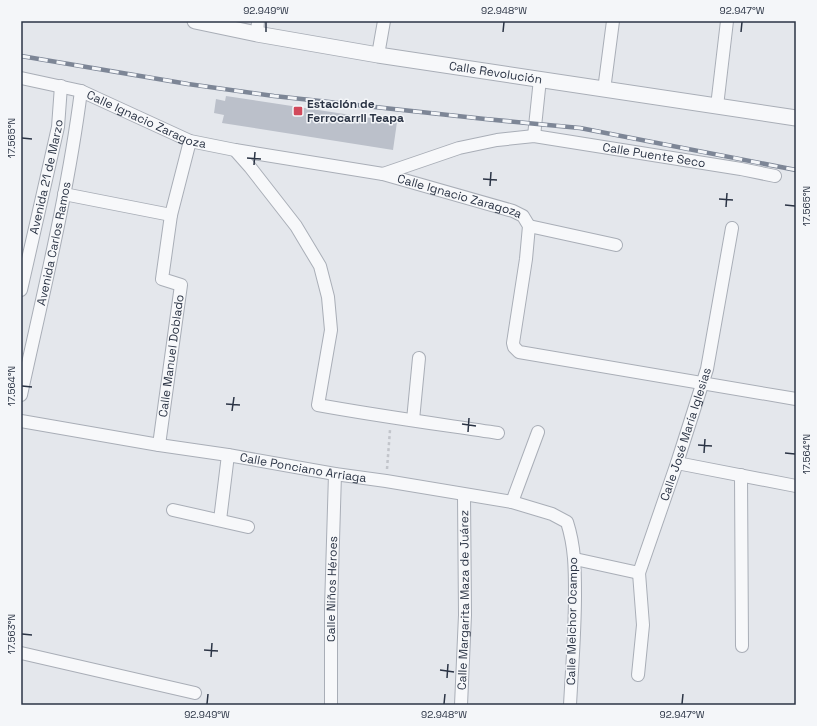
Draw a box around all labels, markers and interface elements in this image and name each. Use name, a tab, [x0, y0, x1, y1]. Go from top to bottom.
text: 92.949°W	[243, 4, 289, 17]
text: 92.948°W	[481, 4, 527, 17]
text: 92.947°W	[720, 4, 765, 17]
street label: Calle Revolución	[448, 58, 543, 88]
street label: Calle Ignacio Zaragoza	[84, 87, 208, 152]
place label: Estación de Ferrocarril Teapa	[307, 96, 404, 126]
marker: Estación de Ferrocarril Teapa	[292, 105, 304, 117]
text: 17.565°N	[5, 118, 18, 158]
street label: Avenida 21 de Marzo	[26, 119, 67, 236]
street label: Calle Puente Seco	[601, 139, 707, 171]
street label: Calle Ignacio Zaragoza	[396, 170, 525, 222]
street label: Avenida Carlos Ramos	[33, 180, 74, 307]
text: 17.565°N	[800, 186, 813, 226]
street label: Calle Manuel Doblado	[155, 293, 188, 418]
street label: Calle José María Iglesias	[656, 365, 715, 503]
text: 17.564°N	[5, 366, 18, 406]
text: 17.564°N	[800, 434, 813, 474]
street label: Calle Ponciano Arriaga	[238, 449, 368, 486]
street label: Calle Margarita Maza de Juárez	[454, 510, 473, 690]
street label: Calle Niños Héroes	[323, 536, 341, 642]
street label: Calle Melchor Ocampo	[563, 557, 581, 685]
text: 17.563°N	[5, 614, 18, 654]
text: 92.949°W	[184, 708, 230, 721]
text: 92.948°W	[421, 708, 467, 721]
text: 92.947°W	[660, 708, 705, 721]

